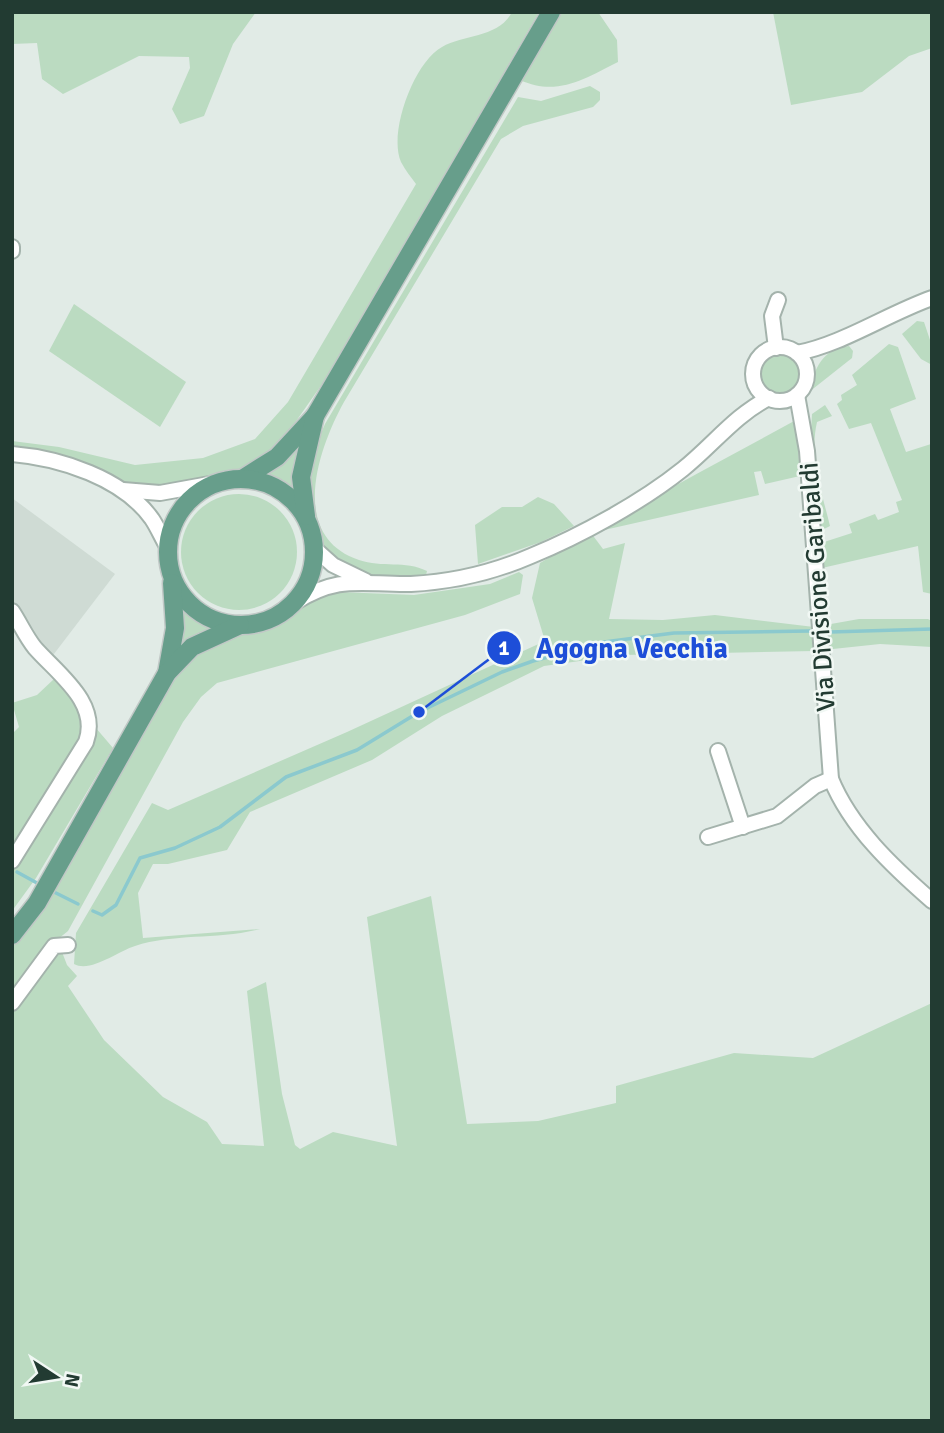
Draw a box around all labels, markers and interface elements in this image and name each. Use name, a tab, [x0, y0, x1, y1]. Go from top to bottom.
street label: Via Divisione Garibaldi	[793, 461, 843, 713]
callout: Agogna Vecchia	[487, 624, 742, 673]
text: Agogna Vecchia	[536, 632, 728, 666]
text: 1	[498, 635, 510, 661]
north arrow	[21, 1342, 91, 1412]
text: N	[59, 1371, 85, 1389]

